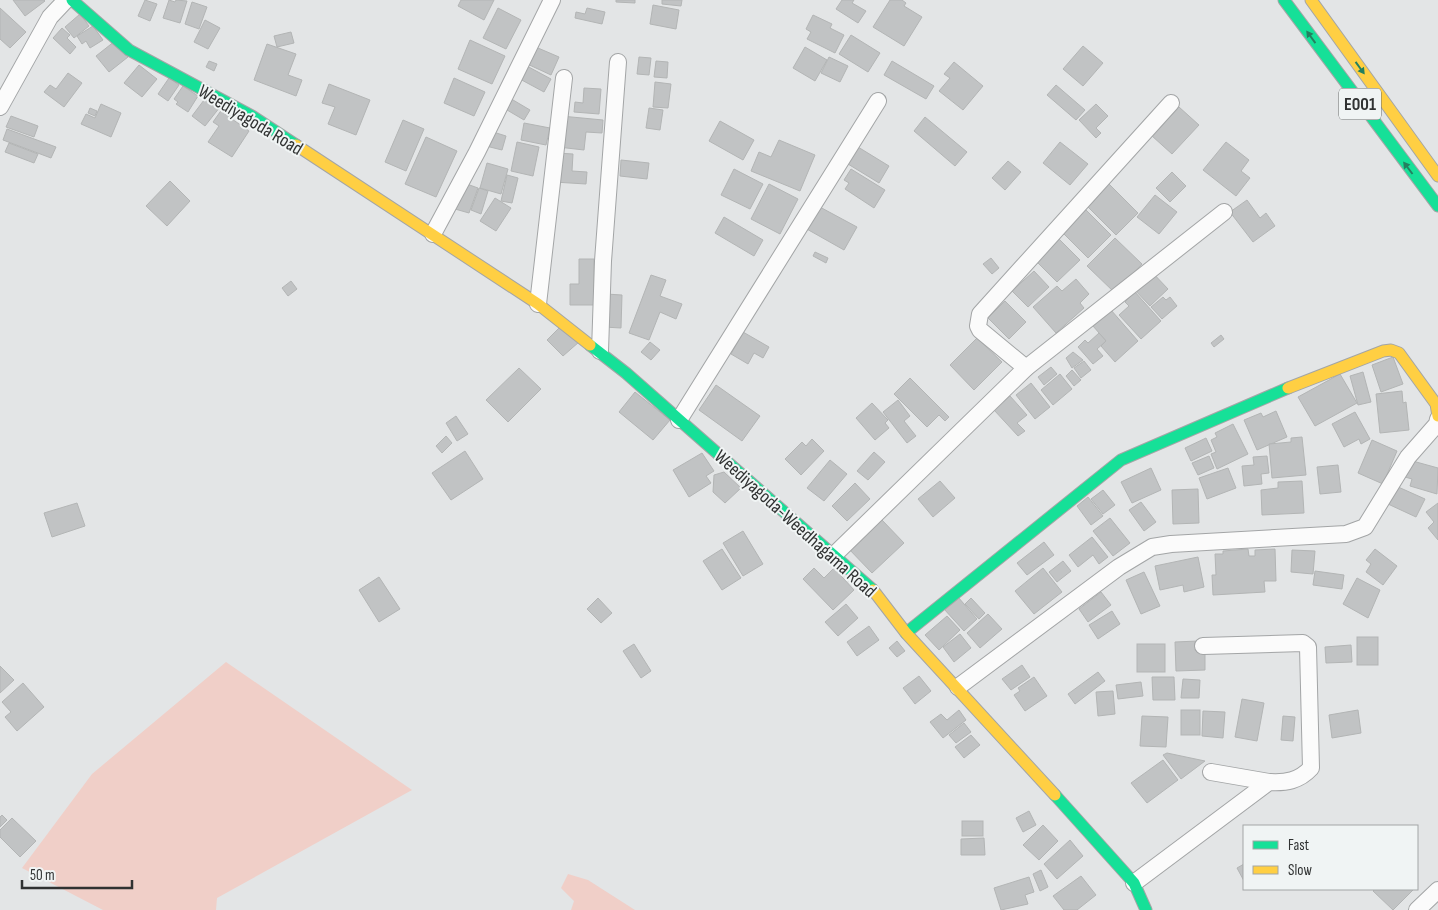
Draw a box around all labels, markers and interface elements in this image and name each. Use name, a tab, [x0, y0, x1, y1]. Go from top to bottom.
one-way arrow	[1306, 30, 1316, 44]
one-way arrow	[1355, 61, 1366, 74]
street label: Weediyagoda Road	[194, 80, 307, 161]
road number: E001	[1339, 88, 1381, 120]
one-way arrow	[1403, 161, 1414, 174]
street label: Weediyagoda-Weedhagama Road	[709, 445, 881, 603]
legend	[1243, 825, 1418, 890]
text: Fast	[1288, 836, 1310, 855]
scale bar	[22, 858, 132, 890]
text: Slow	[1288, 861, 1312, 880]
text: 50 m	[30, 866, 55, 885]

